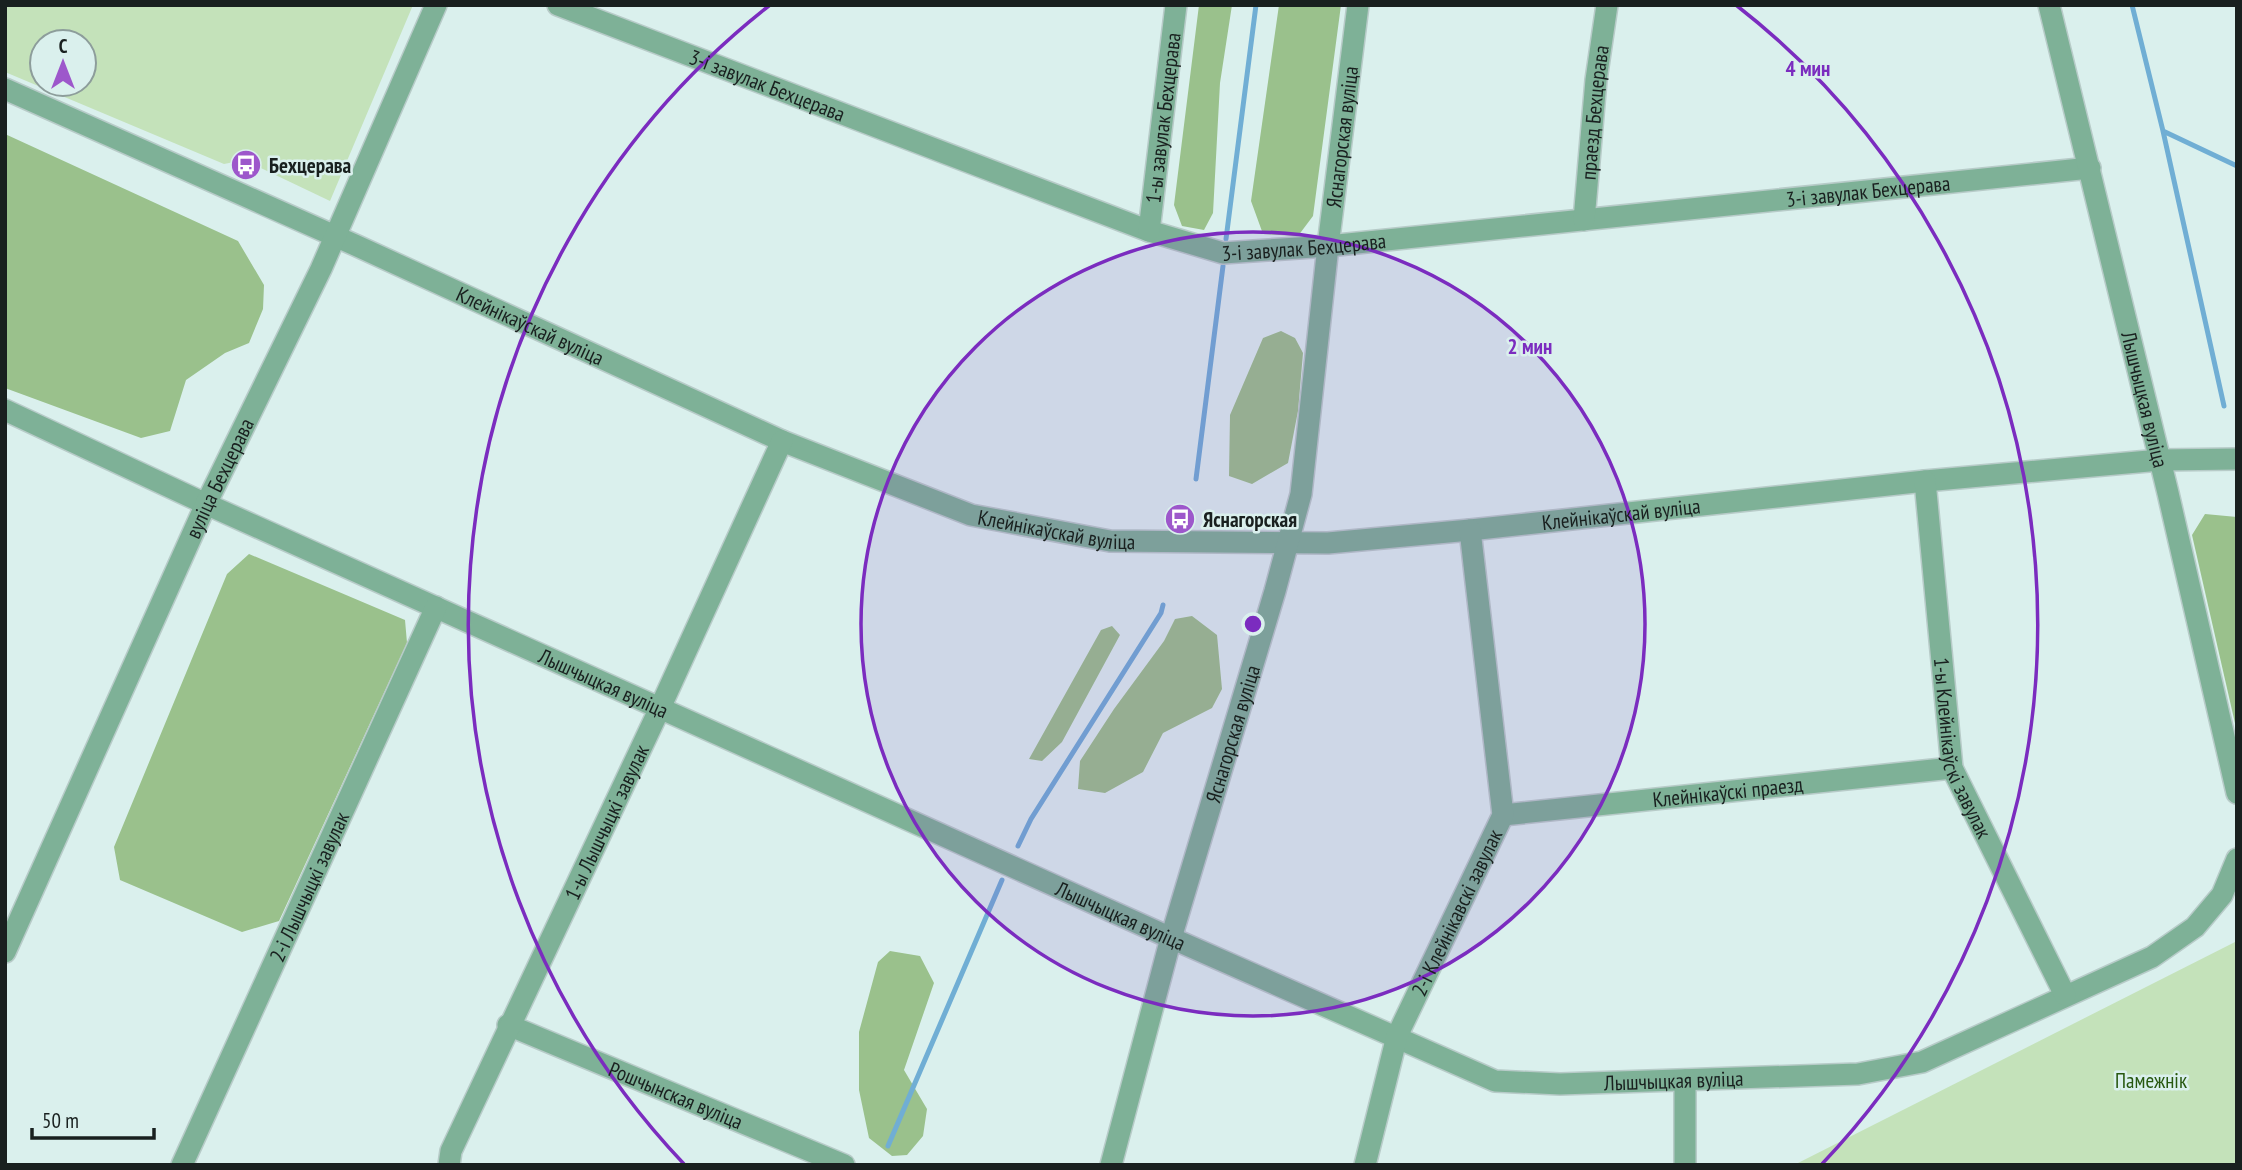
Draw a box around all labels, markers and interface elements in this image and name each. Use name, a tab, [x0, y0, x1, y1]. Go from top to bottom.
north arrow	[28, 28, 98, 98]
street label: 1-ы завулак Бехцерава	[1139, 31, 1186, 205]
text: С	[59, 34, 68, 58]
street label: 3-і завулак Бехцерава	[685, 43, 849, 127]
street label: праезд Бехцерава	[1574, 43, 1614, 181]
text: 4 мин	[1786, 55, 1830, 82]
street label: Яснагорская вуліца	[1319, 64, 1364, 209]
bus stop icon: Бехцерава	[229, 148, 263, 182]
place label: Бехцерава	[269, 152, 352, 179]
street label: 3-і завулак Бехцерава	[1785, 169, 1951, 213]
street label: 3-і завулак Бехцерава	[1221, 227, 1387, 267]
street label: Клейнікаўскай вуліца	[452, 280, 608, 371]
street label: Лышчыцкая вуліца	[2115, 328, 2175, 470]
text: 2 мин	[1508, 333, 1552, 360]
street label: вуліца Бехцерава	[179, 414, 259, 542]
street label: Клейнікаўскай вуліца	[1540, 492, 1702, 536]
bus stop icon: Яснагорская	[1163, 502, 1197, 536]
street label: Клейнікаўскай вуліца	[976, 503, 1135, 555]
place label: Яснагорская	[1203, 506, 1297, 533]
centre of rings	[1241, 612, 1265, 636]
street label: Лышчыцкая вуліца	[534, 642, 673, 724]
street label: 1-ы Клейнікаўскі завулак	[1928, 656, 1998, 843]
street label: Яснагорская вуліца	[1199, 662, 1266, 806]
street label: 1-ы Лышчыцкі завулак	[558, 740, 654, 904]
street label: Клейнікаўскі праезд	[1651, 770, 1804, 813]
street label: 2-і Лышчыцкі завулак	[263, 807, 355, 966]
street label: 2-і Клейнікавскі завулак	[1405, 825, 1508, 1000]
street label: Лышчыцкая вуліца	[1051, 874, 1190, 956]
street label: Рошчынская вуліца	[605, 1055, 747, 1135]
street label: Лышчыцкая вуліца	[1603, 1064, 1744, 1096]
park label: Памежнік	[2115, 1067, 2187, 1094]
scale bar	[32, 1096, 154, 1140]
text: 50 m	[42, 1107, 79, 1134]

